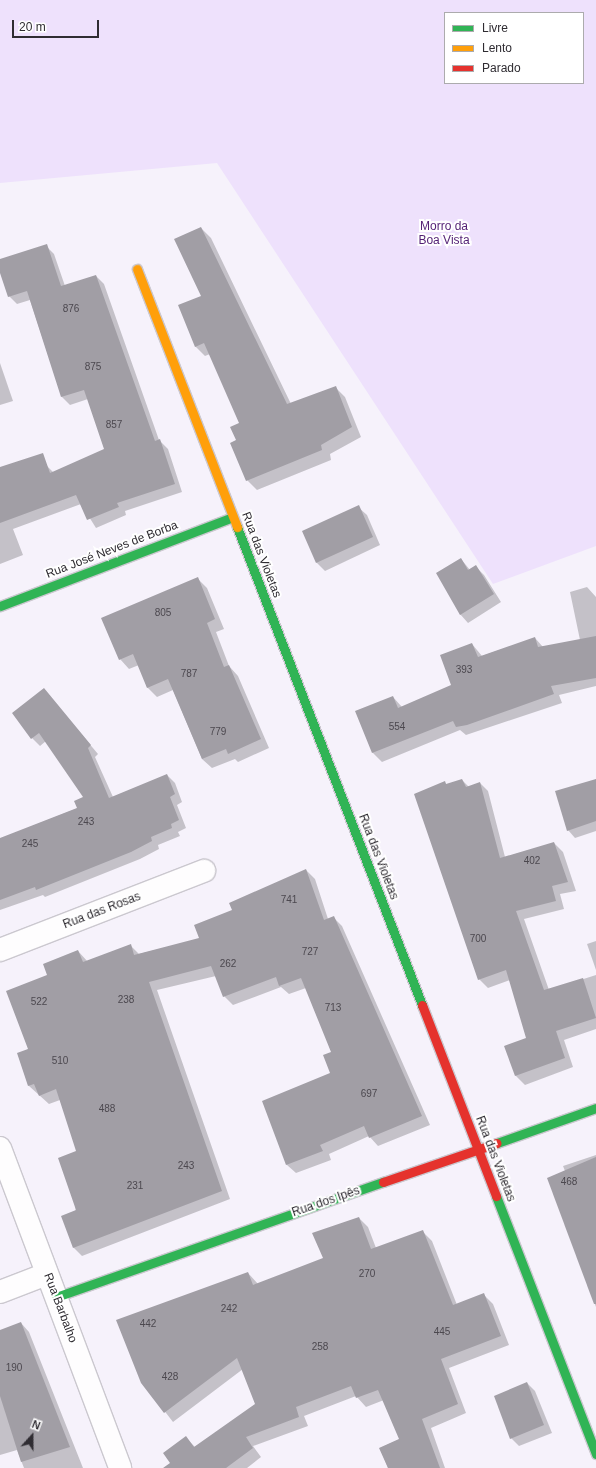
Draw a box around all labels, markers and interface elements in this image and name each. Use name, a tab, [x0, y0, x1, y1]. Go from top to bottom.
scale bar	[14, 12, 101, 38]
legend	[444, 12, 584, 84]
text: 20 m	[19, 20, 46, 34]
text: Livre	[482, 21, 508, 35]
text: Lento	[482, 41, 512, 55]
text: Parado	[482, 61, 521, 75]
park label: Morro da Boa Vista	[418, 220, 470, 248]
house number: 876	[63, 303, 79, 315]
house number: 875	[85, 361, 101, 373]
house number: 857	[106, 419, 122, 431]
street label: Rua das Violetas	[238, 510, 284, 600]
street label: Rua José Neves de Borba	[44, 518, 180, 582]
house number: 805	[155, 607, 171, 619]
house number: 393	[456, 664, 472, 676]
house number: 787	[181, 668, 197, 680]
house number: 554	[389, 721, 405, 733]
house number: 779	[210, 726, 226, 738]
street label: Rua das Violetas	[355, 812, 401, 902]
house number: 243	[78, 816, 94, 828]
house number: 245	[22, 838, 38, 850]
house number: 402	[524, 855, 540, 867]
street label: Rua das Rosas	[61, 890, 143, 932]
house number: 741	[281, 894, 297, 906]
house number: 700	[470, 933, 486, 945]
house number: 727	[302, 946, 318, 958]
house number: 262	[220, 958, 236, 970]
house number: 238	[118, 994, 134, 1006]
house number: 522	[31, 996, 47, 1008]
house number: 713	[325, 1002, 341, 1014]
house number: 510	[52, 1055, 68, 1067]
house number: 697	[361, 1088, 377, 1100]
house number: 488	[99, 1103, 115, 1115]
street label: Rua das Violetas	[472, 1114, 518, 1204]
house number: 243	[178, 1160, 194, 1172]
house number: 468	[561, 1176, 577, 1188]
house number: 231	[127, 1180, 143, 1192]
street label: Rua dos Ipês	[290, 1184, 362, 1220]
house number: 270	[359, 1268, 375, 1280]
street label: Rua Barbalho	[40, 1271, 80, 1345]
house number: 242	[221, 1303, 237, 1315]
house number: 442	[140, 1318, 156, 1330]
house number: 445	[434, 1326, 450, 1338]
house number: 258	[312, 1341, 328, 1353]
house number: 190	[6, 1362, 22, 1374]
house number: 428	[162, 1371, 178, 1383]
north arrow	[12, 1416, 52, 1456]
text: N	[30, 1418, 42, 1432]

